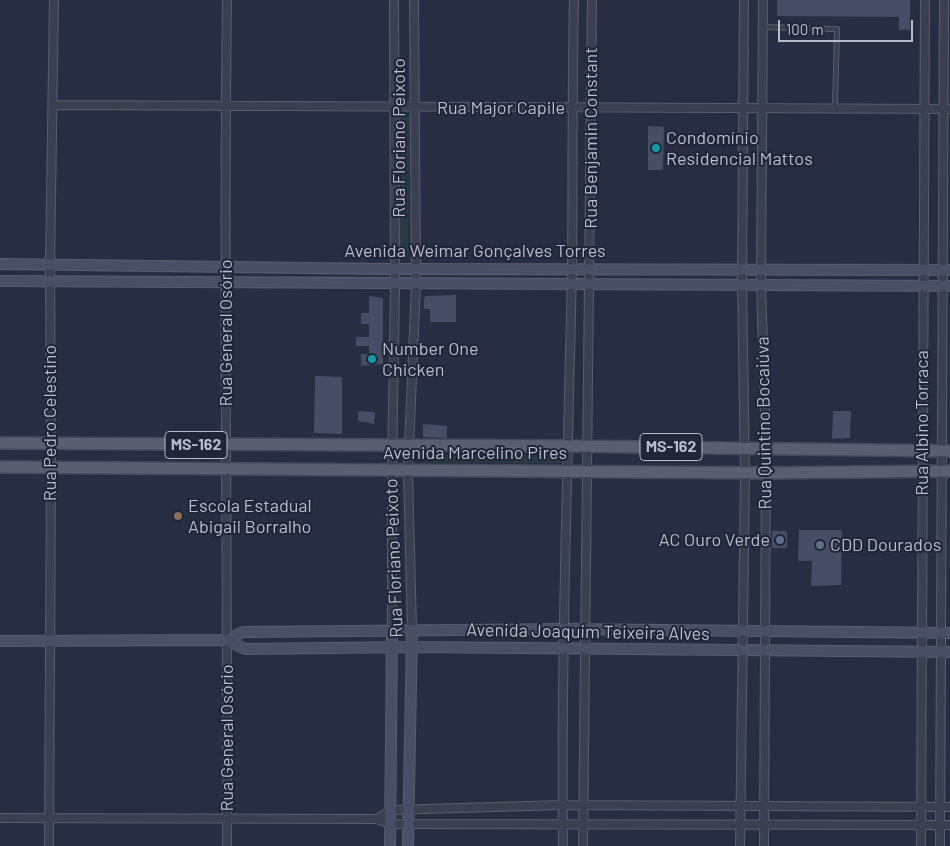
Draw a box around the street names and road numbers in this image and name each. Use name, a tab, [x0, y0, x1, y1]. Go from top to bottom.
street label: Rua Benjamin Constant	[580, 47, 602, 229]
street label: Rua Floriano Peixoto	[388, 58, 410, 218]
street label: Rua Major Capile	[437, 97, 565, 119]
street label: Avenida Weimar Gonçalves Torres	[344, 240, 606, 262]
street label: Rua General Osório	[215, 259, 237, 407]
street label: Rua Quintino Bocaiúva	[752, 336, 776, 510]
street label: Rua Pedro Celestino	[39, 345, 61, 501]
street label: Rua Albino Torraca	[911, 350, 933, 496]
road number: MS-162	[165, 432, 227, 458]
road number: MS-162	[640, 434, 702, 461]
street label: Avenida Marcelino Pires	[383, 442, 567, 464]
street label: Rua Floriano Peixoto	[380, 478, 408, 638]
street label: Avenida Joaquim Teixeira Alves	[466, 619, 710, 645]
street label: Rua General Osório	[216, 664, 238, 812]

